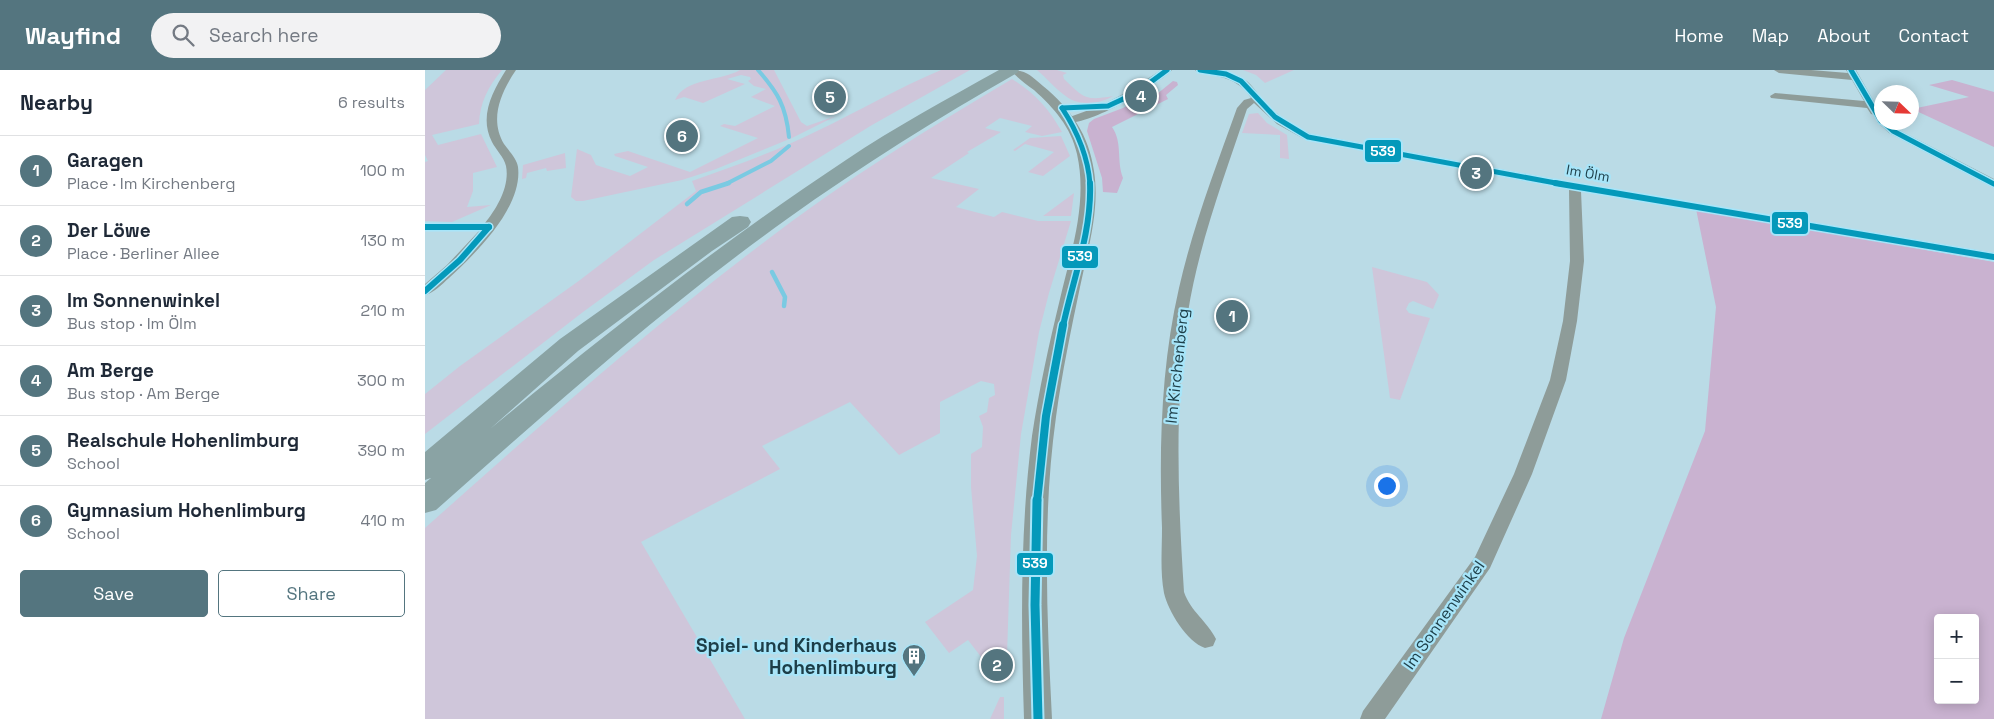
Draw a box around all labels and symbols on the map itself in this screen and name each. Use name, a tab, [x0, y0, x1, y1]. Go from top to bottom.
pin: 4	[1125, 77, 1157, 115]
pin: 5	[814, 78, 846, 116]
north arrow	[1874, 85, 1919, 130]
pin: 6	[666, 117, 698, 155]
line badge: 539	[1364, 139, 1402, 163]
text: 539	[1370, 142, 1396, 160]
pin: 3	[1460, 154, 1492, 192]
street label: Im Ölm	[1565, 160, 1611, 186]
line badge: 539	[1771, 211, 1809, 235]
text: 539	[1777, 214, 1803, 232]
line badge: 539	[1061, 245, 1099, 269]
text: 539	[1067, 247, 1093, 265]
pin: 1	[1216, 297, 1248, 335]
street label: Im Kirchenberg	[1161, 307, 1193, 425]
your location	[1374, 473, 1400, 499]
line badge: 539	[1016, 552, 1054, 576]
text: 539	[1022, 554, 1048, 572]
street label: Im Sonnenwinkel	[1399, 556, 1489, 674]
place label: Spiel- und Kinderhaus Hohenlimburg	[696, 633, 897, 680]
building icon: Spiel- und Kinderhaus Hohenlimburg	[901, 643, 927, 677]
pin: 2	[981, 646, 1013, 684]

